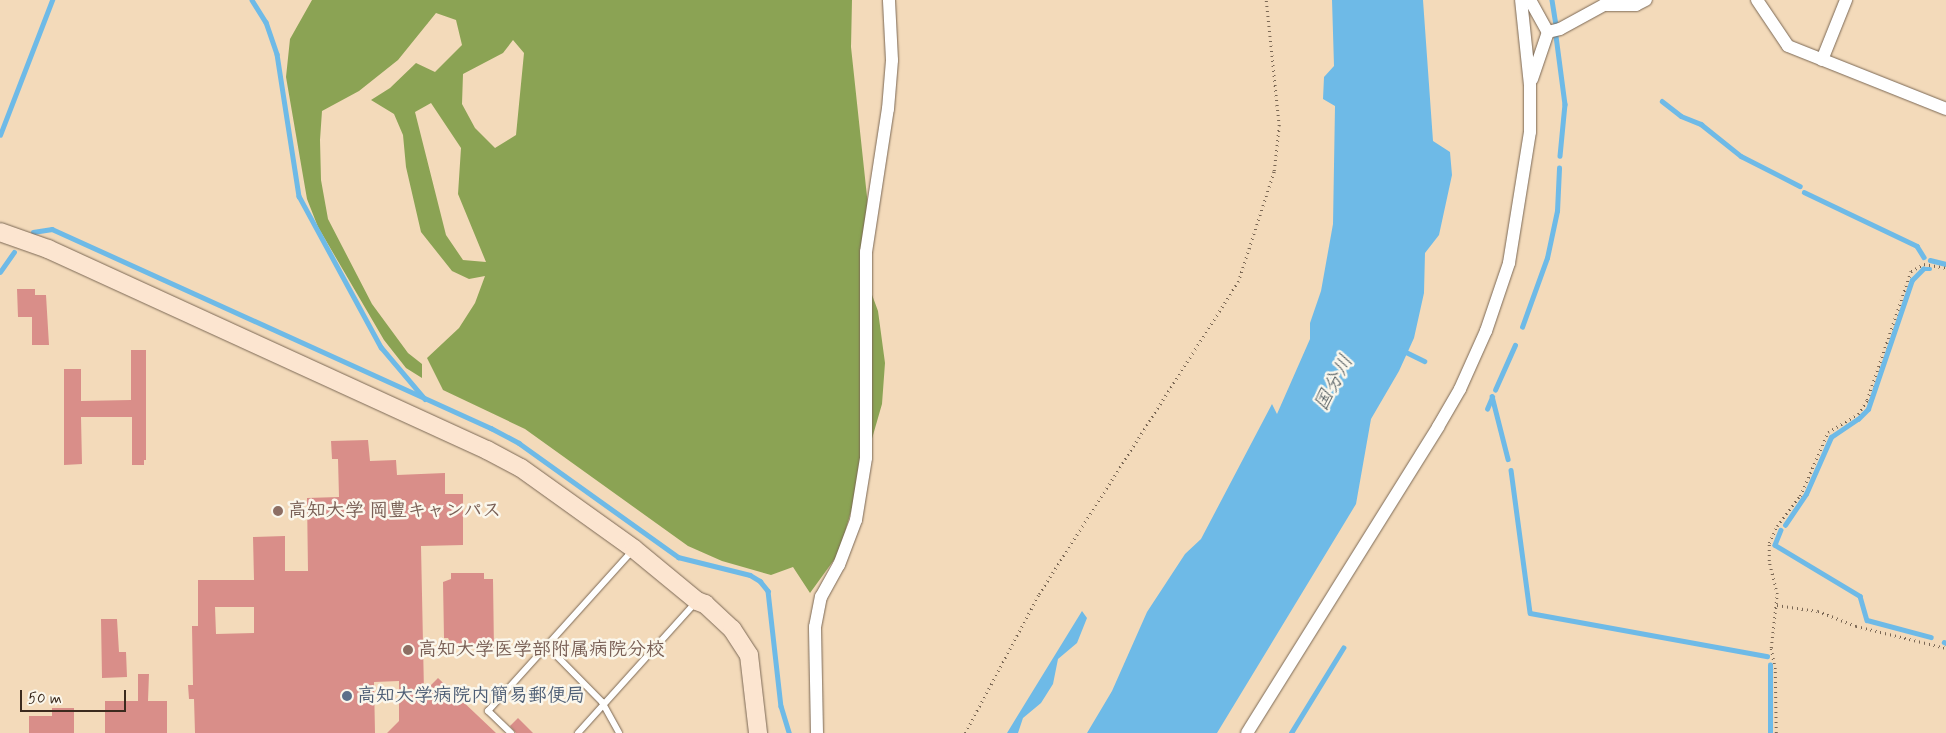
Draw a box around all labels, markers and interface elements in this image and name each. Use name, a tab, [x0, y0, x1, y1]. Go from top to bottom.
water label: 国分川	[1309, 351, 1359, 415]
place label: 高知大学 岡豊キャンパス	[288, 500, 502, 522]
marker: 高知大学 岡豊キャンパス	[272, 505, 284, 517]
place label: 高知大学医学部附属病院分校	[418, 639, 665, 661]
marker: 高知大学医学部附属病院分校	[402, 644, 414, 656]
scale bar	[22, 680, 129, 712]
place label: 高知大学病院内簡易郵便局	[357, 685, 585, 707]
text: 50 m	[28, 689, 62, 709]
marker: 高知大学病院内簡易郵便局	[341, 690, 353, 702]

